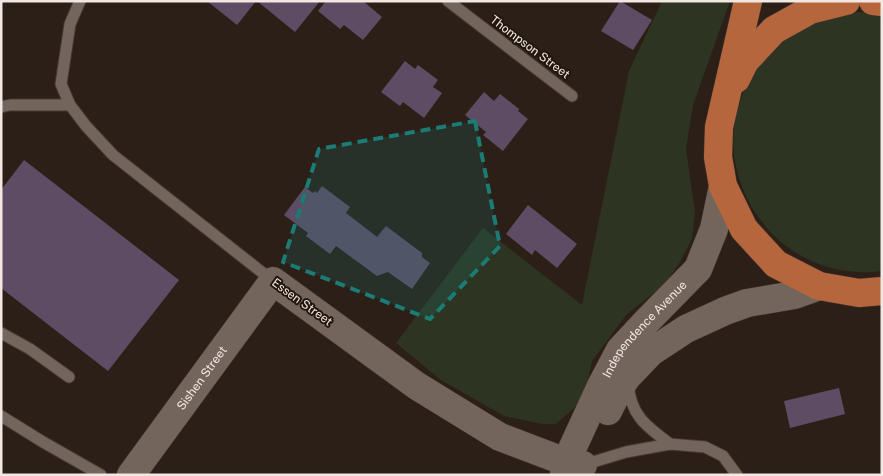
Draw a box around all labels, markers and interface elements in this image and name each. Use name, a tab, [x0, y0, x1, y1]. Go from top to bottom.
street label: Thompson Street	[487, 13, 573, 82]
street label: Essen Street	[269, 275, 335, 329]
street label: Independence Avenue	[600, 278, 690, 380]
street label: Sishen Street	[174, 343, 230, 413]

